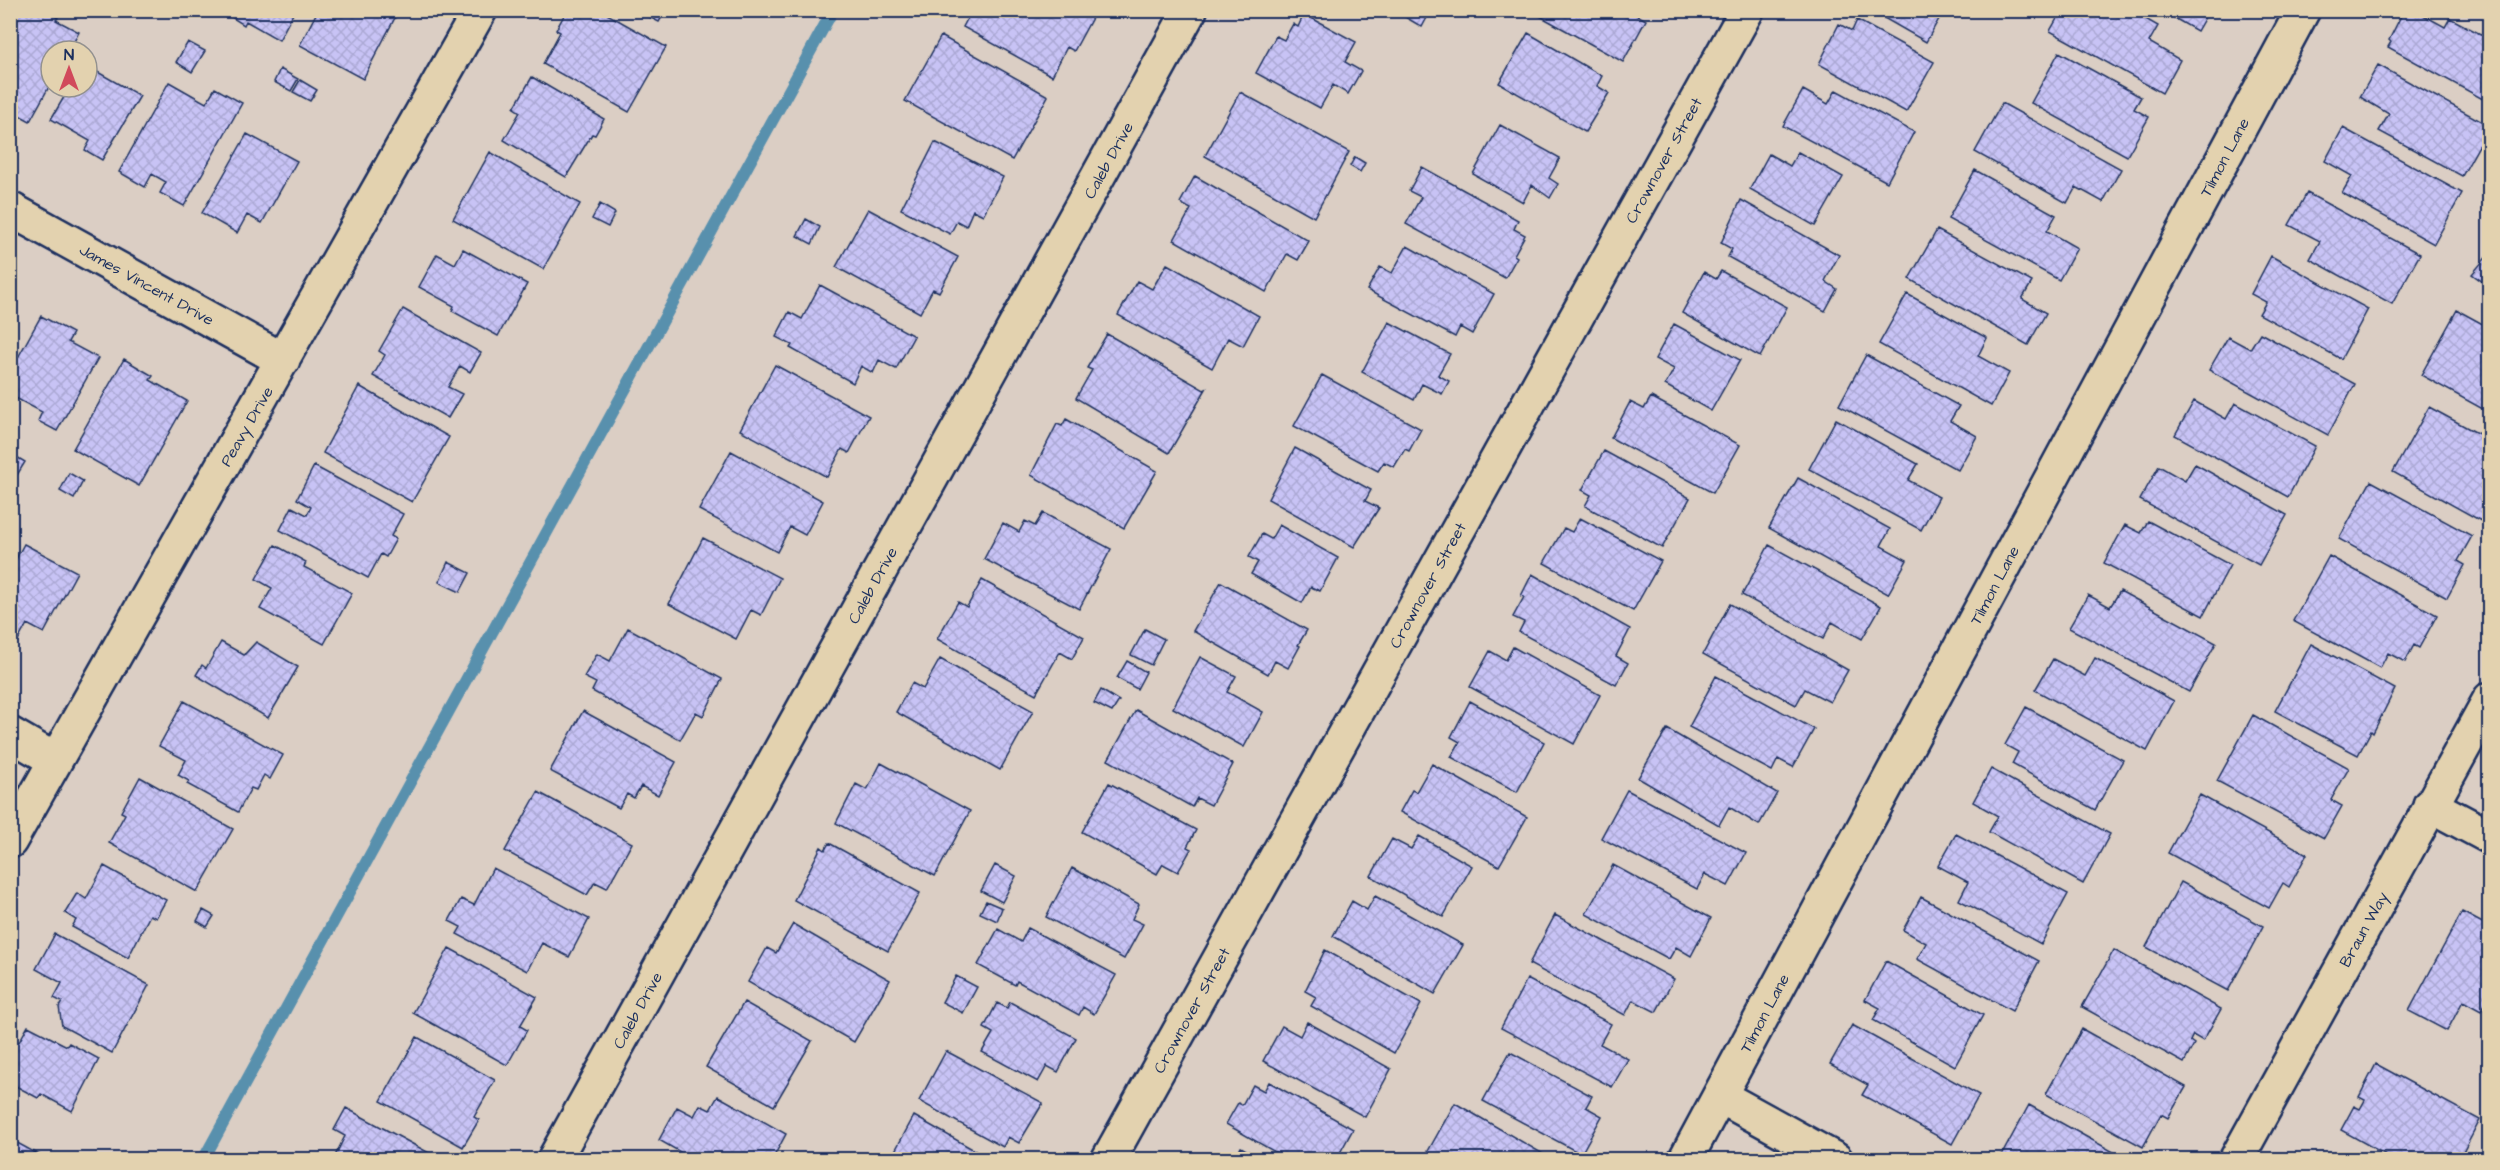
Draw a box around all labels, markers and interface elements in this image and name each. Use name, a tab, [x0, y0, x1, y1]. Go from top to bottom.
north arrow	[39, 39, 99, 99]
text: N	[64, 44, 74, 66]
street label: Crownover Street	[1620, 93, 1708, 227]
street label: Tilmon Lane	[2195, 114, 2255, 201]
street label: Caleb Drive	[1079, 118, 1139, 203]
street label: James Vincent Drive	[75, 239, 218, 331]
street label: Peavy Drive	[215, 382, 280, 471]
street label: Crownover Street	[1384, 518, 1472, 652]
street label: Tilmon Lane	[1965, 542, 2025, 629]
street label: Caleb Drive	[843, 543, 903, 628]
street label: Braun Way	[2334, 888, 2395, 972]
street label: Crownover Street	[1148, 943, 1236, 1077]
street label: Caleb Drive	[608, 968, 668, 1053]
street label: Tilmon Lane	[1735, 970, 1795, 1057]

